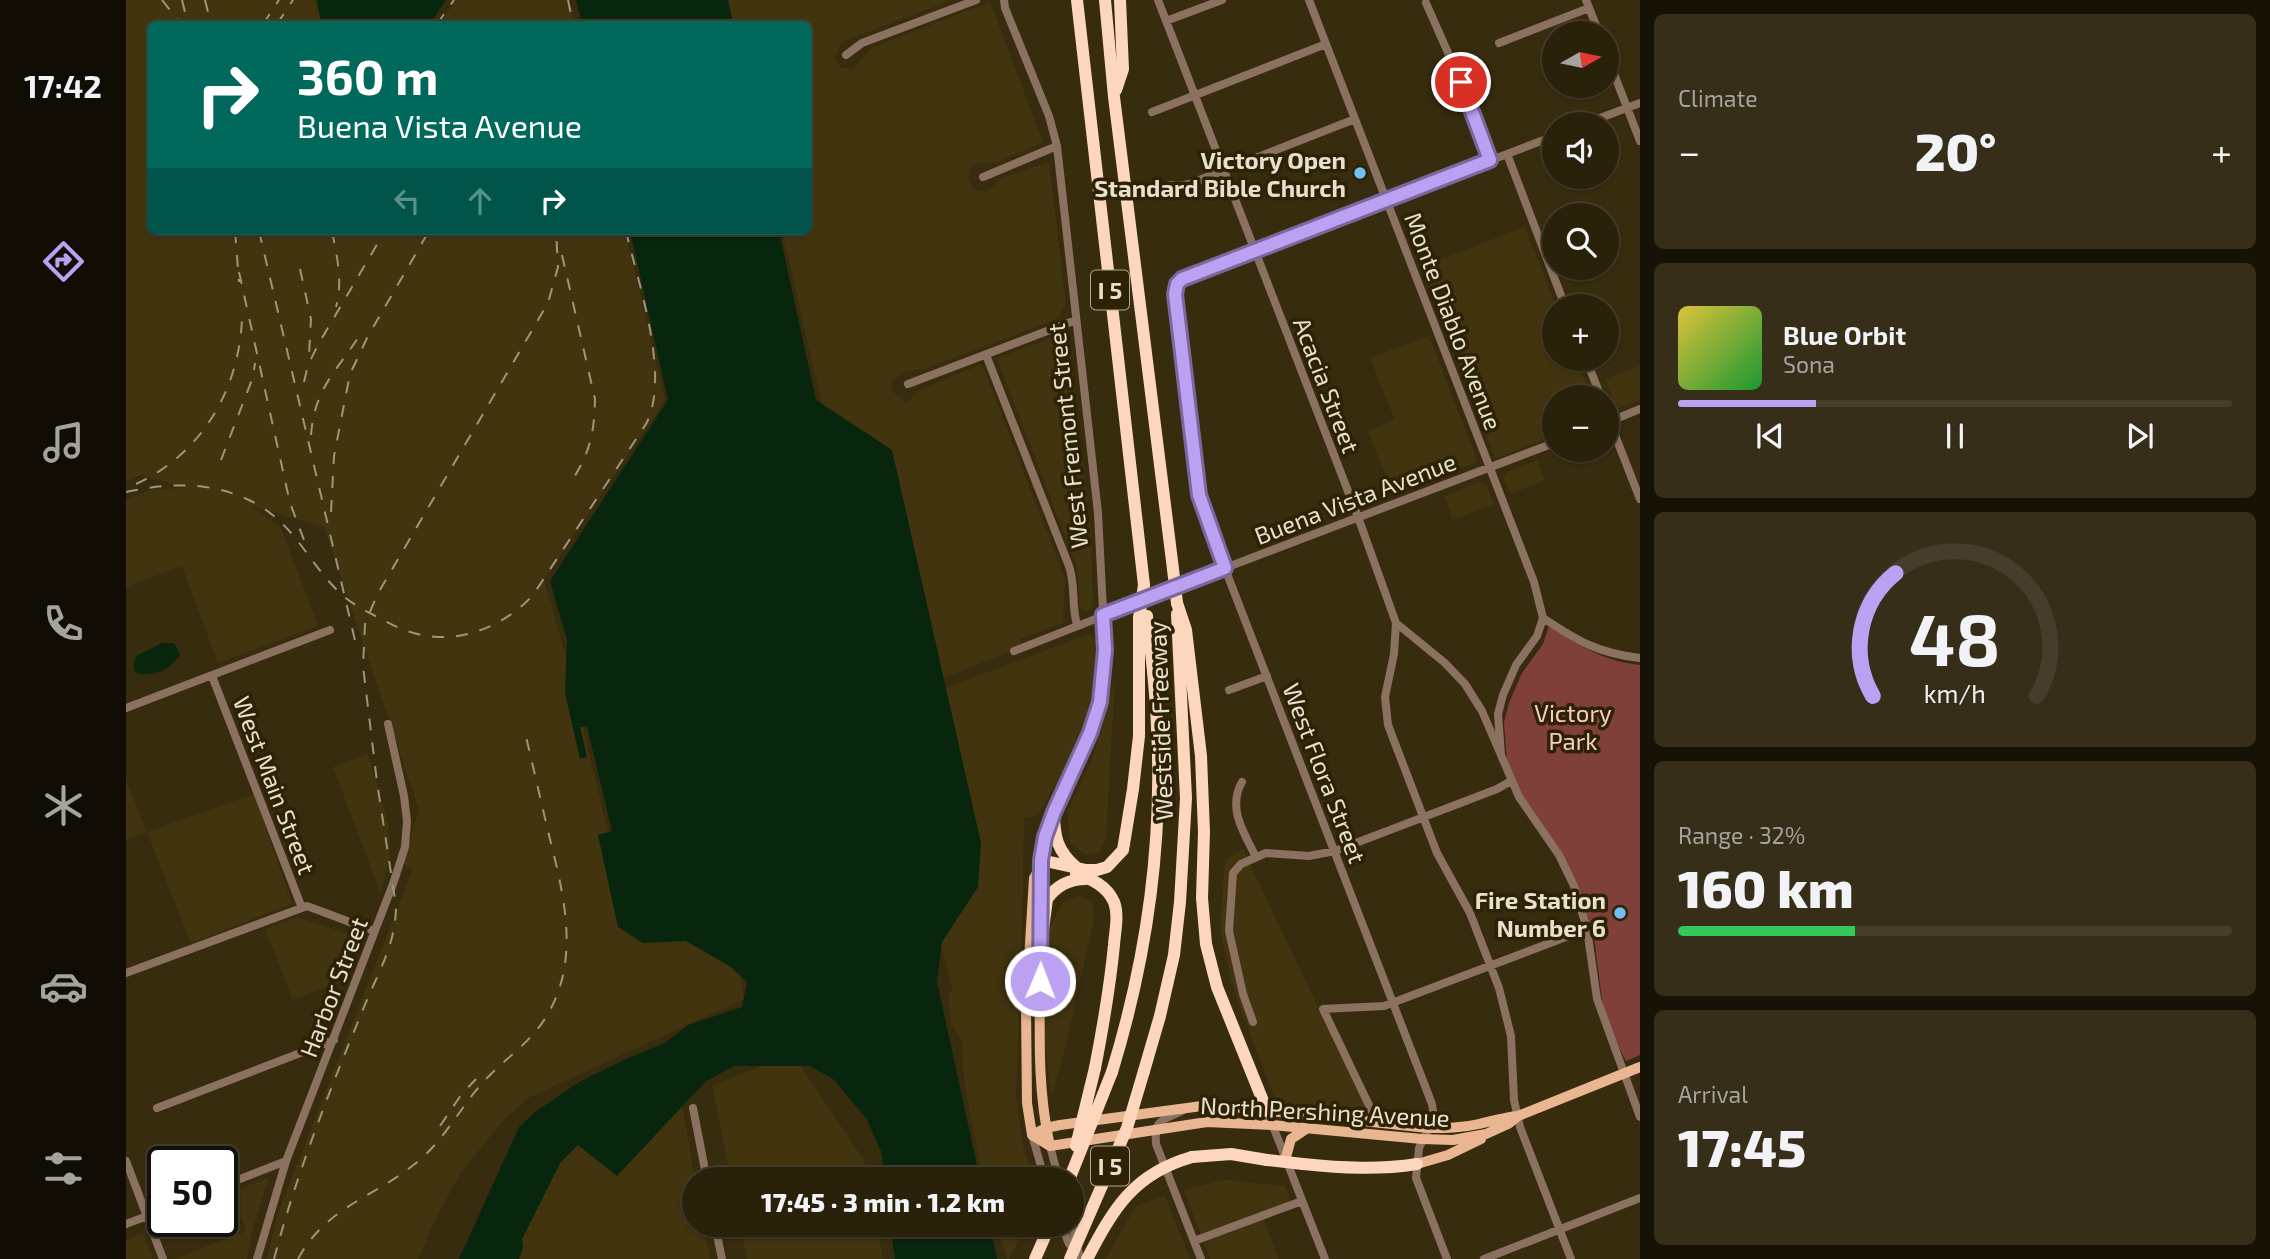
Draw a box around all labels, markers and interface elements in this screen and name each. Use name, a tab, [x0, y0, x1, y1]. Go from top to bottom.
north arrow	[1542, 21, 1619, 98]
map controls	[1542, 21, 1619, 462]
text: 360 m	[297, 46, 438, 105]
icon: right	[182, 49, 273, 140]
pin	[1431, 52, 1491, 112]
icon: arrive	[1442, 63, 1480, 101]
text: 17:42	[24, 66, 102, 104]
text: Climate	[1678, 84, 1758, 112]
text: Buena Vista Avenue	[297, 106, 582, 144]
button: sound	[1542, 112, 1619, 189]
text: 20°	[1915, 119, 1996, 181]
text: −	[1678, 128, 1700, 174]
text: +	[2211, 128, 2232, 174]
place label: Victory Open Standard Bible Church	[1094, 145, 1346, 202]
marker: Victory Open Standard Bible Church	[1352, 165, 1368, 181]
icon: left	[388, 182, 426, 220]
icon: ahead	[461, 182, 499, 220]
icon: right	[534, 182, 572, 220]
button: search	[1542, 203, 1619, 280]
street label: Monte Diablo Avenue	[1399, 208, 1509, 434]
icon: directions	[39, 237, 88, 286]
road number: I 5	[1091, 270, 1129, 310]
button: +	[1542, 294, 1619, 371]
street label: Acacia Street	[1288, 313, 1366, 457]
text: Blue Orbit	[1783, 319, 1906, 350]
street label: West Fremont Street	[1041, 322, 1093, 550]
text: Sona	[1783, 350, 1835, 378]
button: −	[1542, 385, 1619, 462]
icon: previous	[1751, 417, 1789, 455]
icon: pause	[1936, 417, 1974, 455]
icon: next	[2121, 417, 2159, 455]
icon: music	[39, 418, 88, 467]
street label: Buena Vista Avenue	[1250, 446, 1460, 550]
text: 48	[1909, 593, 2001, 681]
icon: phone	[39, 599, 88, 648]
street label: Westside Freeway	[1142, 620, 1178, 821]
text: km/h	[1924, 677, 1986, 707]
street label: West Flora Street	[1277, 679, 1373, 867]
street label: West Main Street	[228, 692, 322, 878]
park label: Victory Park	[1534, 698, 1612, 755]
icon: climate	[39, 781, 88, 830]
text: Range · 32%	[1678, 821, 1805, 849]
text: 160 km	[1678, 856, 1854, 918]
place label: Fire Station Number 6	[1475, 885, 1606, 942]
marker: Fire Station Number 6	[1612, 905, 1628, 921]
street label: Harbor Street	[293, 913, 373, 1061]
position arrow	[1003, 944, 1077, 1018]
icon: car	[39, 962, 88, 1011]
text: Arrival	[1678, 1080, 1748, 1108]
street label: North Pershing Avenue	[1200, 1090, 1450, 1132]
text: 17:45	[1678, 1115, 1806, 1177]
icon: filters	[39, 1144, 88, 1193]
speed limit sign: 50	[147, 1146, 238, 1237]
road number: I 5	[1091, 1147, 1129, 1186]
text: 17:45 · 3 min · 1.2 km	[761, 1186, 1005, 1217]

